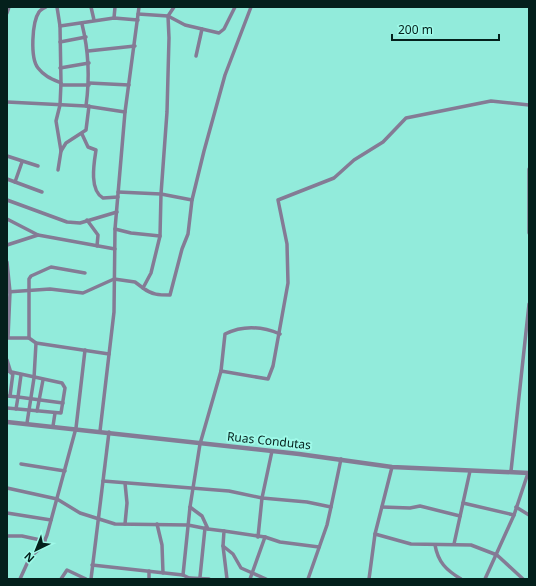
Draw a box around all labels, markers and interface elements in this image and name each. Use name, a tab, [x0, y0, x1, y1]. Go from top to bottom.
scale bar	[392, 16, 499, 42]
text: 200 m	[398, 21, 433, 38]
street label: Ruas Condutas	[226, 428, 312, 453]
north arrow	[16, 530, 56, 570]
text: N	[20, 549, 37, 566]

